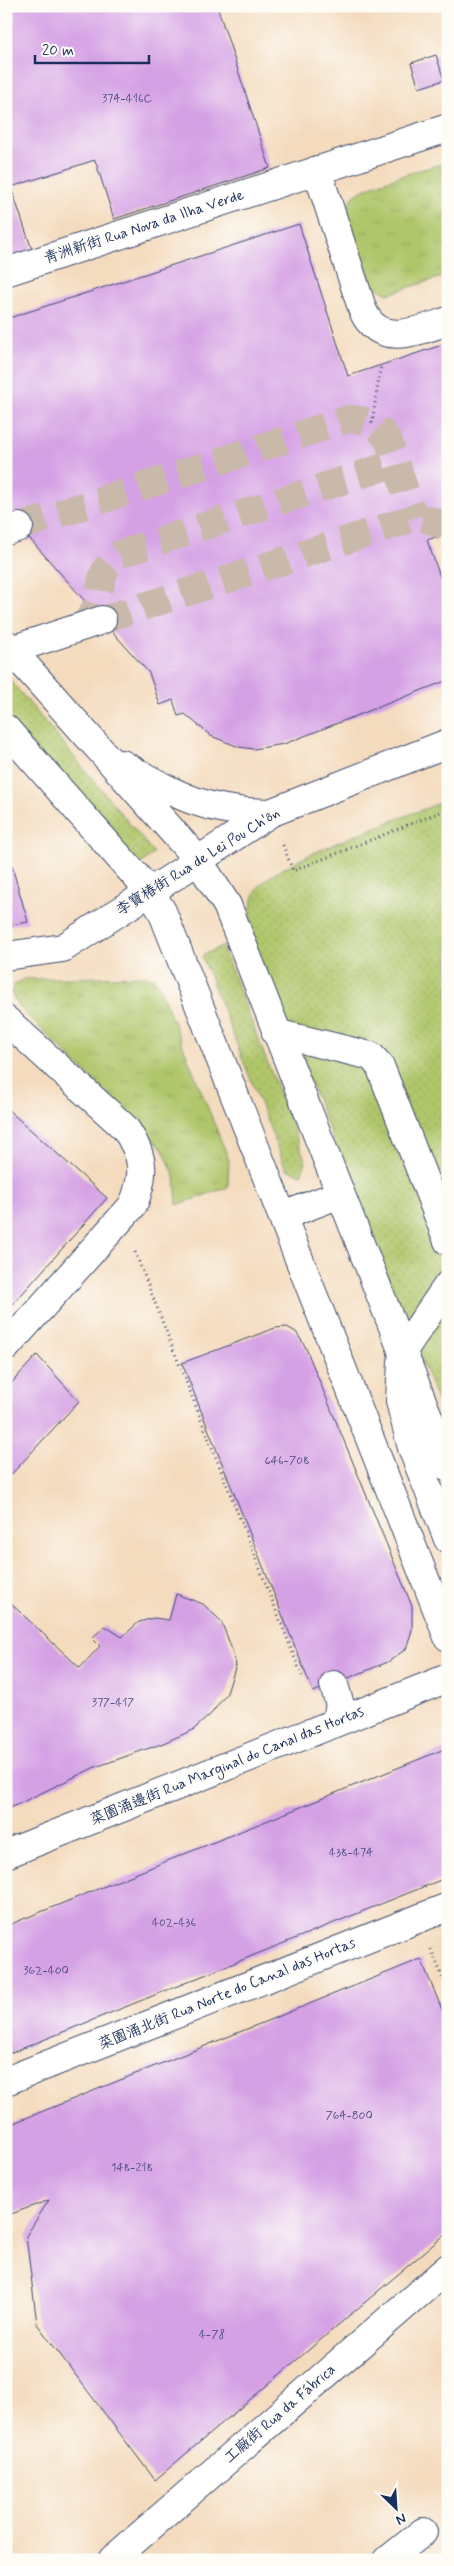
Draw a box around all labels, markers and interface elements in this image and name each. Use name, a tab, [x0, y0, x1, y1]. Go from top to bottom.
scale bar	[35, 32, 149, 64]
text: 20 m	[42, 41, 74, 61]
house number: 374-416C	[102, 91, 153, 107]
street label: 青洲新街 Rua Nova da Ilha Verde	[41, 185, 247, 269]
street label: 李寶椿街 Rua de Lei Pou Ch'ôn	[112, 803, 284, 921]
house number: 646-708	[264, 1453, 310, 1469]
house number: 377-417	[92, 1695, 134, 1711]
street label: 菜園涌邊街 Rua Marginal do Canal das Hortas	[87, 1702, 367, 1831]
house number: 438-474	[329, 1845, 373, 1861]
house number: 402-436	[152, 1915, 196, 1931]
street label: 菜園涌北街 Rua Norte do Canal das Hortas	[95, 1933, 359, 2055]
house number: 362-400	[23, 1963, 69, 1979]
house number: 764-800	[325, 2108, 373, 2124]
house number: 148-218	[111, 2160, 153, 2176]
house number: 4-78	[199, 2327, 225, 2343]
street label: 工廠街 Rua da Fábrica	[220, 2360, 340, 2468]
north arrow	[372, 2484, 422, 2534]
text: N	[393, 2509, 409, 2529]

